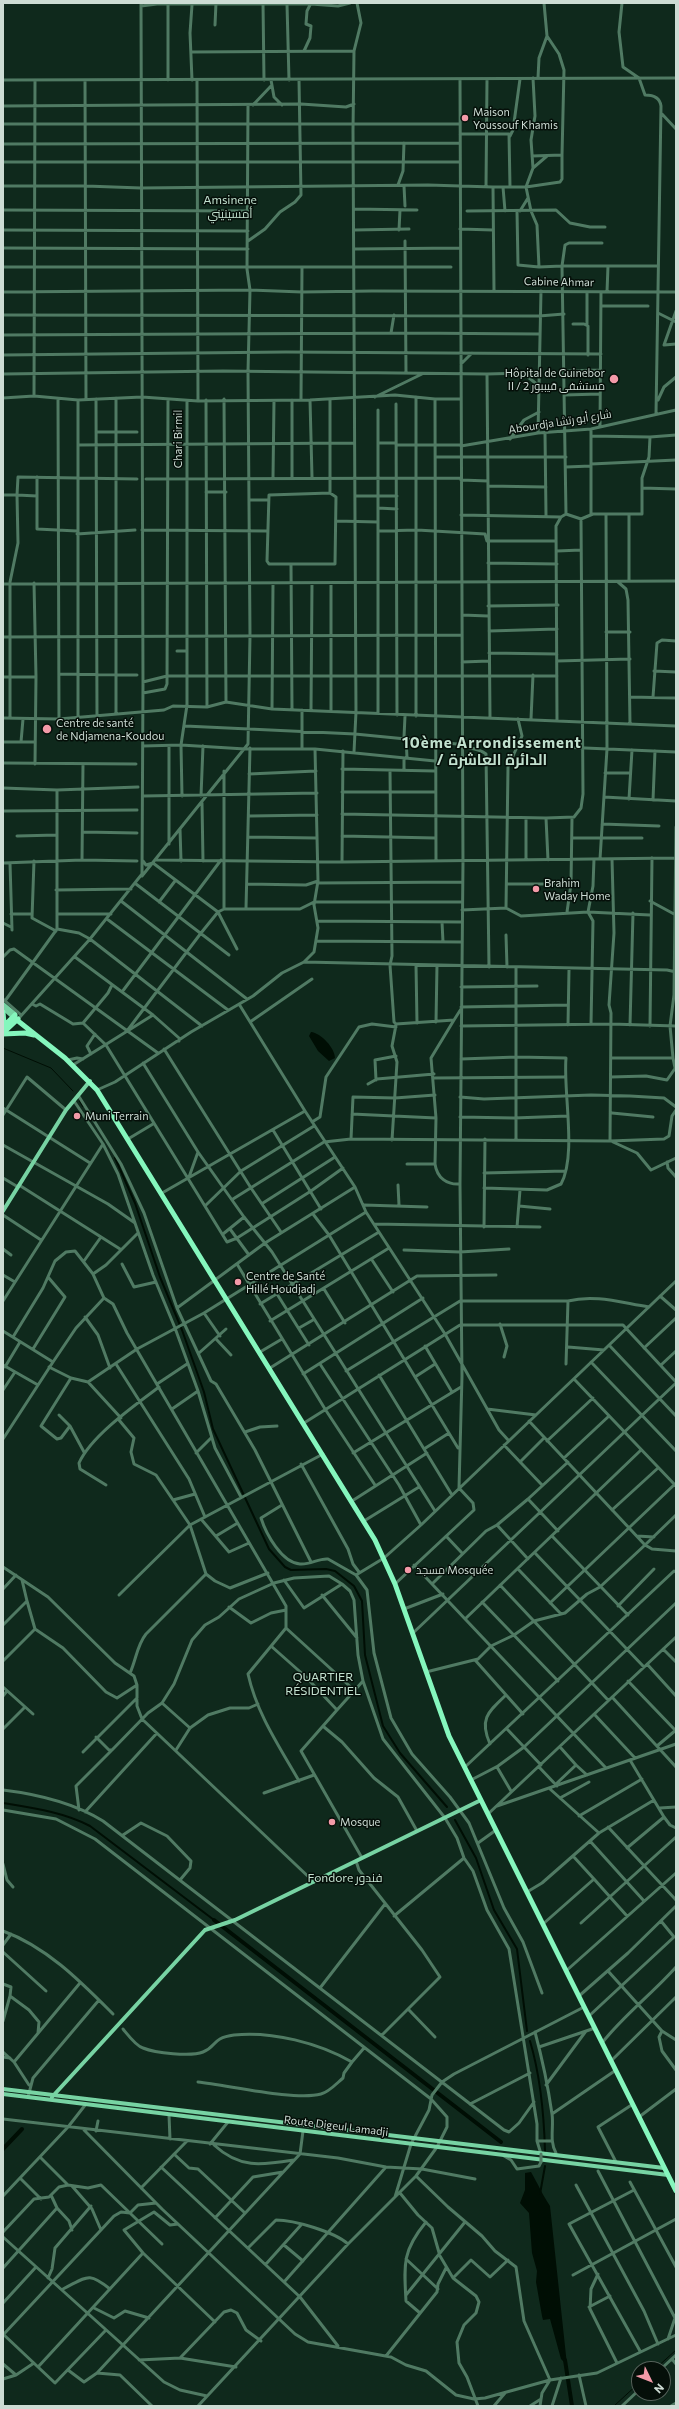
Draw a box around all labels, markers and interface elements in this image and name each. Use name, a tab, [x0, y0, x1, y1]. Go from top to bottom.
place label: Maison Youssouf Khamis	[473, 105, 558, 131]
marker: Maison Youssouf Khamis	[460, 113, 470, 123]
district label: Amsinene أمسينيني	[199, 193, 261, 221]
street label: Cabine Ahmar	[524, 275, 594, 289]
place label: Hôpital de Guinebor II / مستشفى قيببور 2	[505, 366, 605, 392]
marker: Hôpital de Guinebor II / مستشفى قيببور 2	[608, 373, 620, 385]
street label: Abourdja شارع أبو رتشا	[507, 407, 613, 437]
street label: Chari Birmil	[171, 410, 185, 468]
place label: Centre de santé de Ndjamena-Koudou	[56, 716, 164, 742]
marker: Centre de santé de Ndjamena-Koudou	[41, 723, 53, 735]
district label: 10ème Arrondissement / الدائرة العاشرة	[402, 734, 582, 769]
place label: Brahim Waday Home	[544, 876, 610, 902]
marker: Brahim Waday Home	[531, 884, 541, 894]
place label: Muni Terrain	[85, 1109, 148, 1123]
marker: Muni Terrain	[72, 1111, 82, 1121]
place label: Centre de Santé Hillé Houdjadj	[246, 1269, 325, 1295]
marker: Centre de Santé Hillé Houdjadj	[233, 1277, 243, 1287]
place label: مسجد Mosquée	[416, 1563, 493, 1577]
marker: مسجد Mosquée	[403, 1565, 413, 1575]
district label: QUARTIER RÉSIDENTIEL	[280, 1670, 366, 1698]
place label: Mosque	[340, 1815, 380, 1829]
marker: Mosque	[327, 1817, 337, 1827]
district label: Fondore فندور	[308, 1871, 382, 1885]
street label: Route Digeul Lamadji	[283, 2113, 389, 2139]
north arrow	[631, 2361, 671, 2401]
text: N	[652, 2381, 667, 2396]

